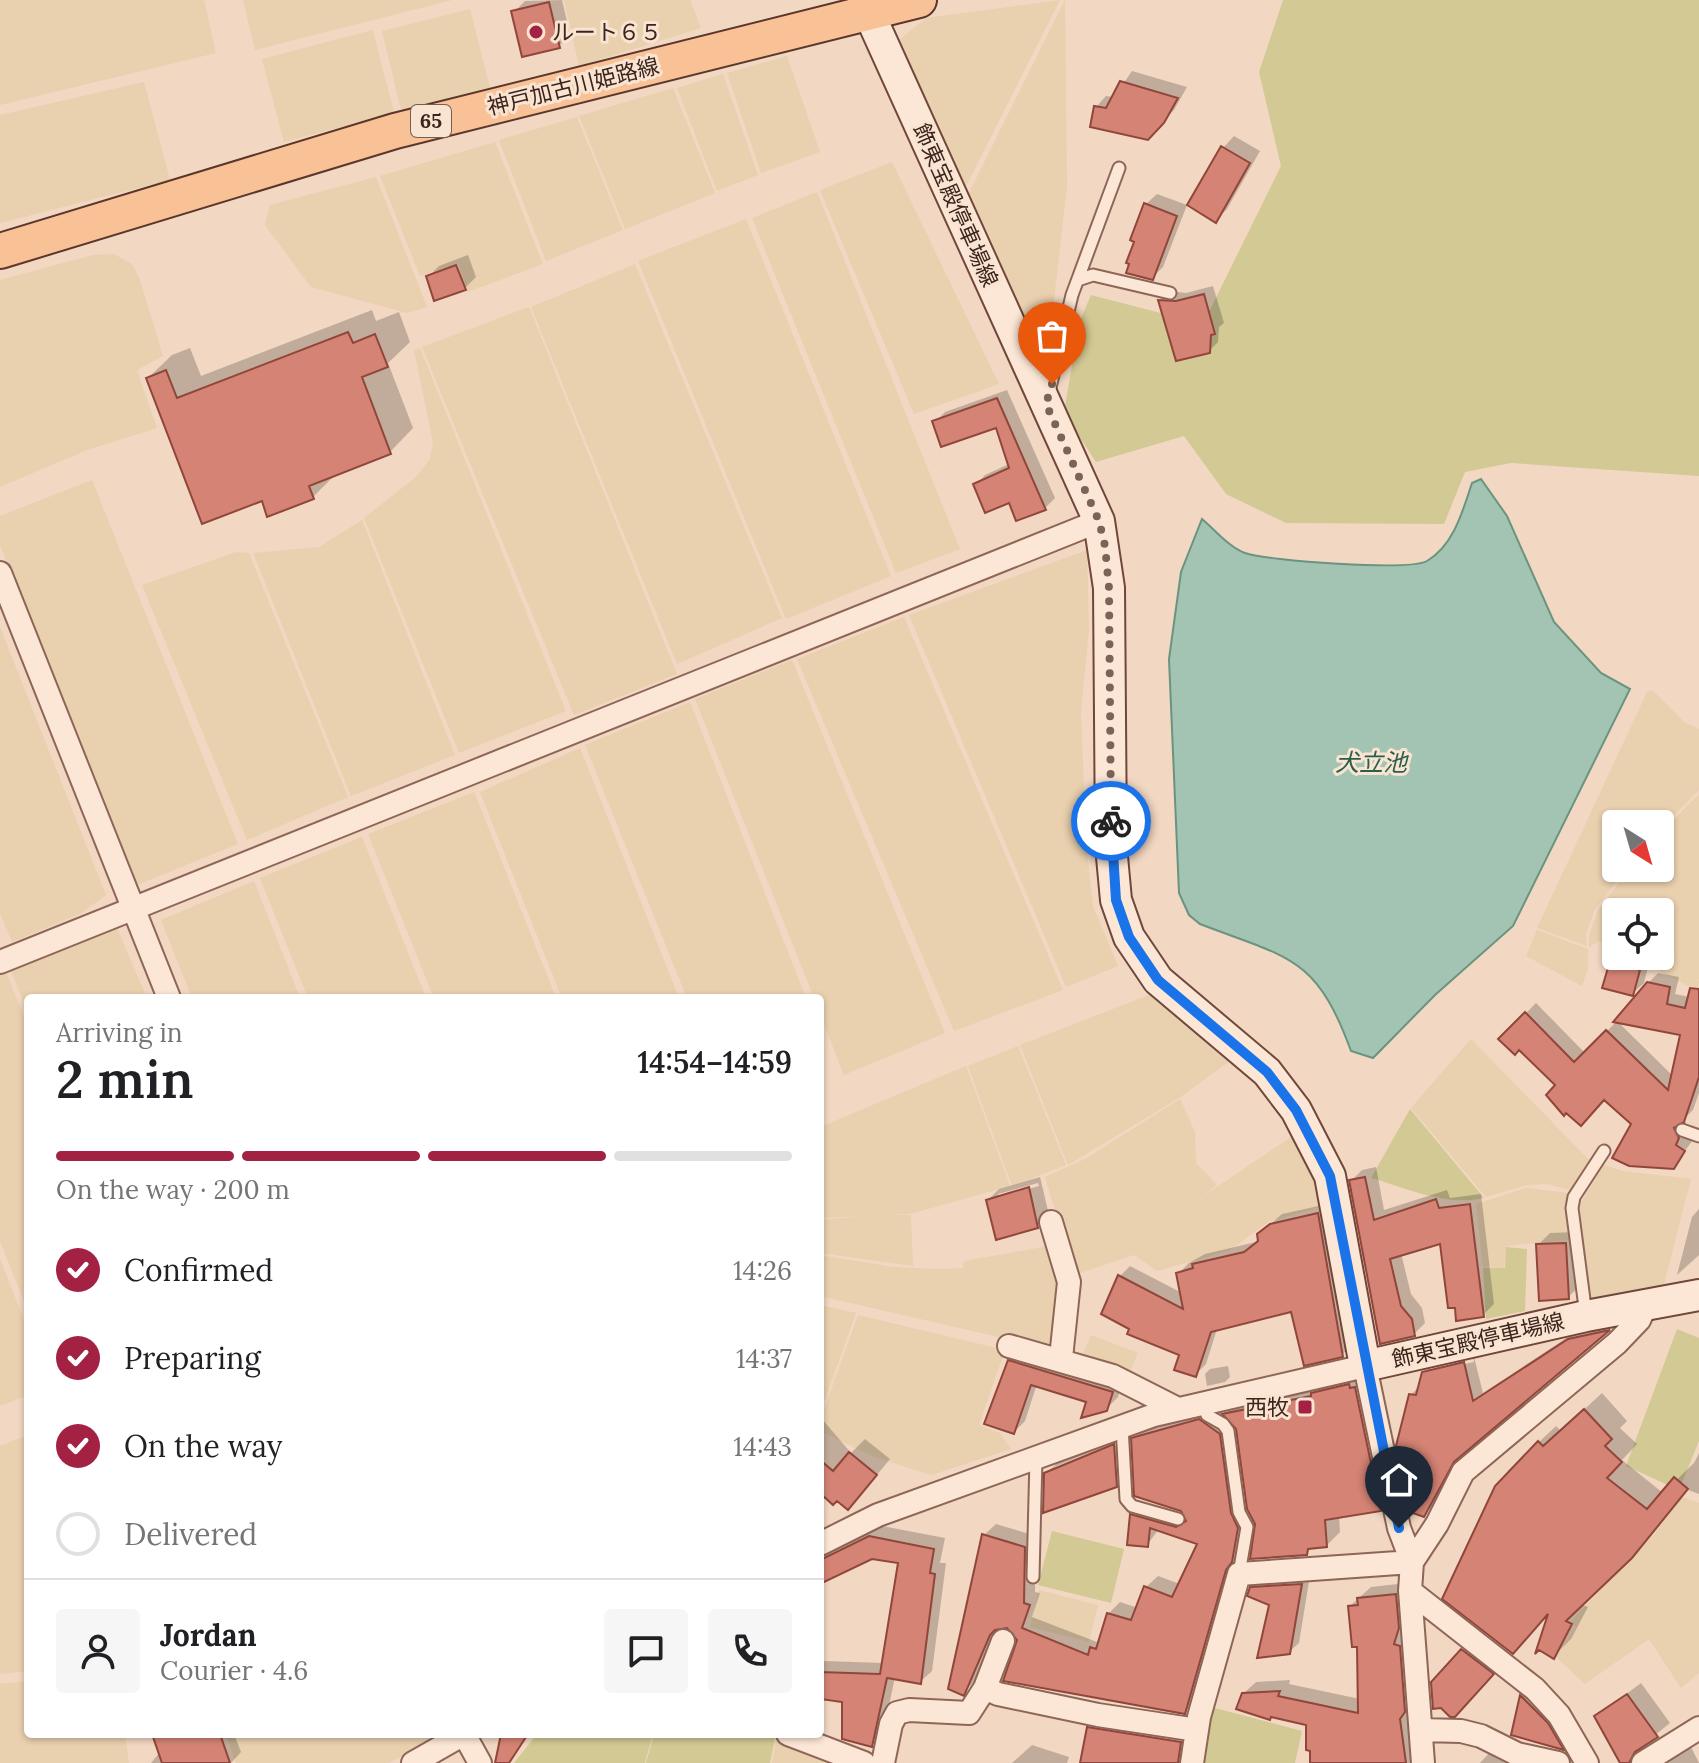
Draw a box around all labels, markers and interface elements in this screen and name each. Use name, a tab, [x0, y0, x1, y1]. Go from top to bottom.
place label: ルート６５	[552, 18, 662, 46]
marker: ルート６５	[527, 23, 545, 41]
street label: 神戸加古川姫路線	[484, 51, 662, 121]
road number: 65	[411, 105, 451, 137]
street label: 飾東宝殿停車場線	[907, 119, 1005, 291]
pin	[1018, 302, 1086, 384]
icon: bag	[1030, 314, 1074, 358]
water label: 犬立池	[1335, 747, 1409, 778]
courier	[1071, 781, 1151, 861]
icon: bike	[1089, 799, 1133, 843]
north arrow	[1602, 810, 1674, 882]
map controls	[1602, 810, 1674, 970]
button: locate	[1602, 898, 1674, 970]
text: Arriving in	[56, 1016, 183, 1049]
text: 14:54–14:59	[637, 1043, 792, 1081]
text: 2 min	[56, 1046, 194, 1112]
text: On the way · 200 m	[56, 1173, 290, 1206]
icon: check	[56, 1248, 100, 1292]
text: Confirmed	[124, 1251, 273, 1289]
text: 14:26	[733, 1254, 792, 1287]
street label: 飾東宝殿停車場線	[1389, 1307, 1567, 1373]
icon: check	[56, 1336, 100, 1380]
text: Preparing	[124, 1339, 261, 1377]
text: 14:37	[736, 1342, 792, 1375]
place label: 西牧	[1245, 1393, 1289, 1421]
marker: 西牧	[1296, 1398, 1314, 1416]
icon: check	[56, 1424, 100, 1468]
text: On the way	[124, 1427, 282, 1465]
text: 14:43	[733, 1430, 792, 1463]
pin	[1365, 1446, 1433, 1528]
icon: home	[1377, 1458, 1421, 1502]
text: Delivered	[124, 1515, 257, 1553]
button: person	[56, 1609, 140, 1693]
button: chat	[604, 1609, 688, 1693]
button: phone	[708, 1609, 792, 1693]
text: Jordan	[160, 1616, 257, 1654]
text: Courier · 4.6	[160, 1654, 308, 1687]

